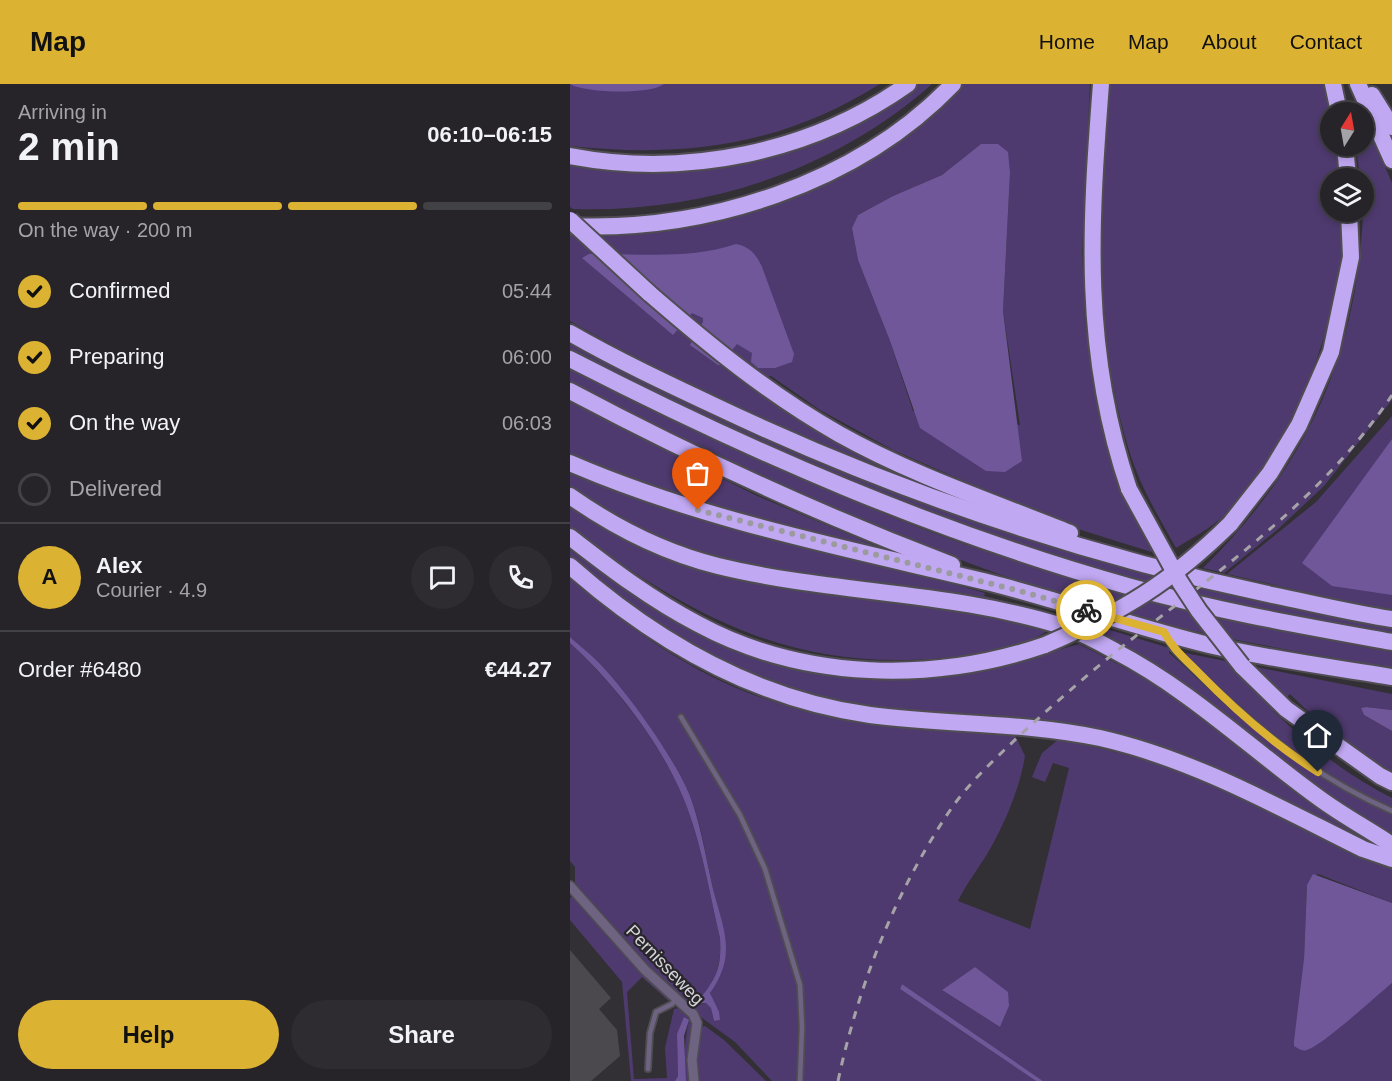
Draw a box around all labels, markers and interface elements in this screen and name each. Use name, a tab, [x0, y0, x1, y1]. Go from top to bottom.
text: Map	[30, 26, 86, 57]
text: Home	[1039, 30, 1095, 53]
text: Map	[1128, 30, 1169, 53]
text: About	[1202, 30, 1257, 53]
text: Contact	[1290, 30, 1362, 53]
text: Arriving in	[18, 101, 107, 123]
north arrow	[1320, 102, 1374, 156]
map controls	[1320, 102, 1374, 222]
text: 06:10–06:15	[427, 122, 552, 147]
text: 2 min	[18, 125, 120, 168]
button: layers	[1320, 168, 1374, 222]
text: On the way · 200 m	[18, 219, 193, 241]
icon: check	[18, 275, 51, 308]
text: Confirmed	[69, 278, 170, 303]
text: 05:44	[502, 280, 552, 302]
icon: check	[18, 341, 51, 374]
text: Preparing	[69, 344, 164, 369]
text: 06:00	[502, 346, 552, 368]
icon: check	[18, 407, 51, 440]
text: On the way	[69, 410, 180, 435]
text: 06:03	[502, 412, 552, 434]
pin	[672, 448, 723, 510]
icon: bag	[681, 457, 714, 490]
text: Delivered	[69, 476, 162, 501]
button: chat	[411, 546, 474, 609]
button: phone	[489, 546, 552, 609]
text: Alex	[96, 553, 142, 578]
text: A	[42, 564, 57, 589]
text: Courier · 4.9	[96, 579, 207, 601]
courier	[1056, 580, 1116, 640]
icon: bike	[1070, 594, 1103, 627]
text: Order #6480	[18, 657, 142, 682]
text: €44.27	[485, 657, 552, 682]
pin	[1292, 710, 1343, 772]
icon: home	[1301, 719, 1334, 752]
street label: Pernisseweg	[622, 921, 708, 1009]
button: Help	[18, 1000, 279, 1069]
button: Share	[291, 1000, 552, 1069]

